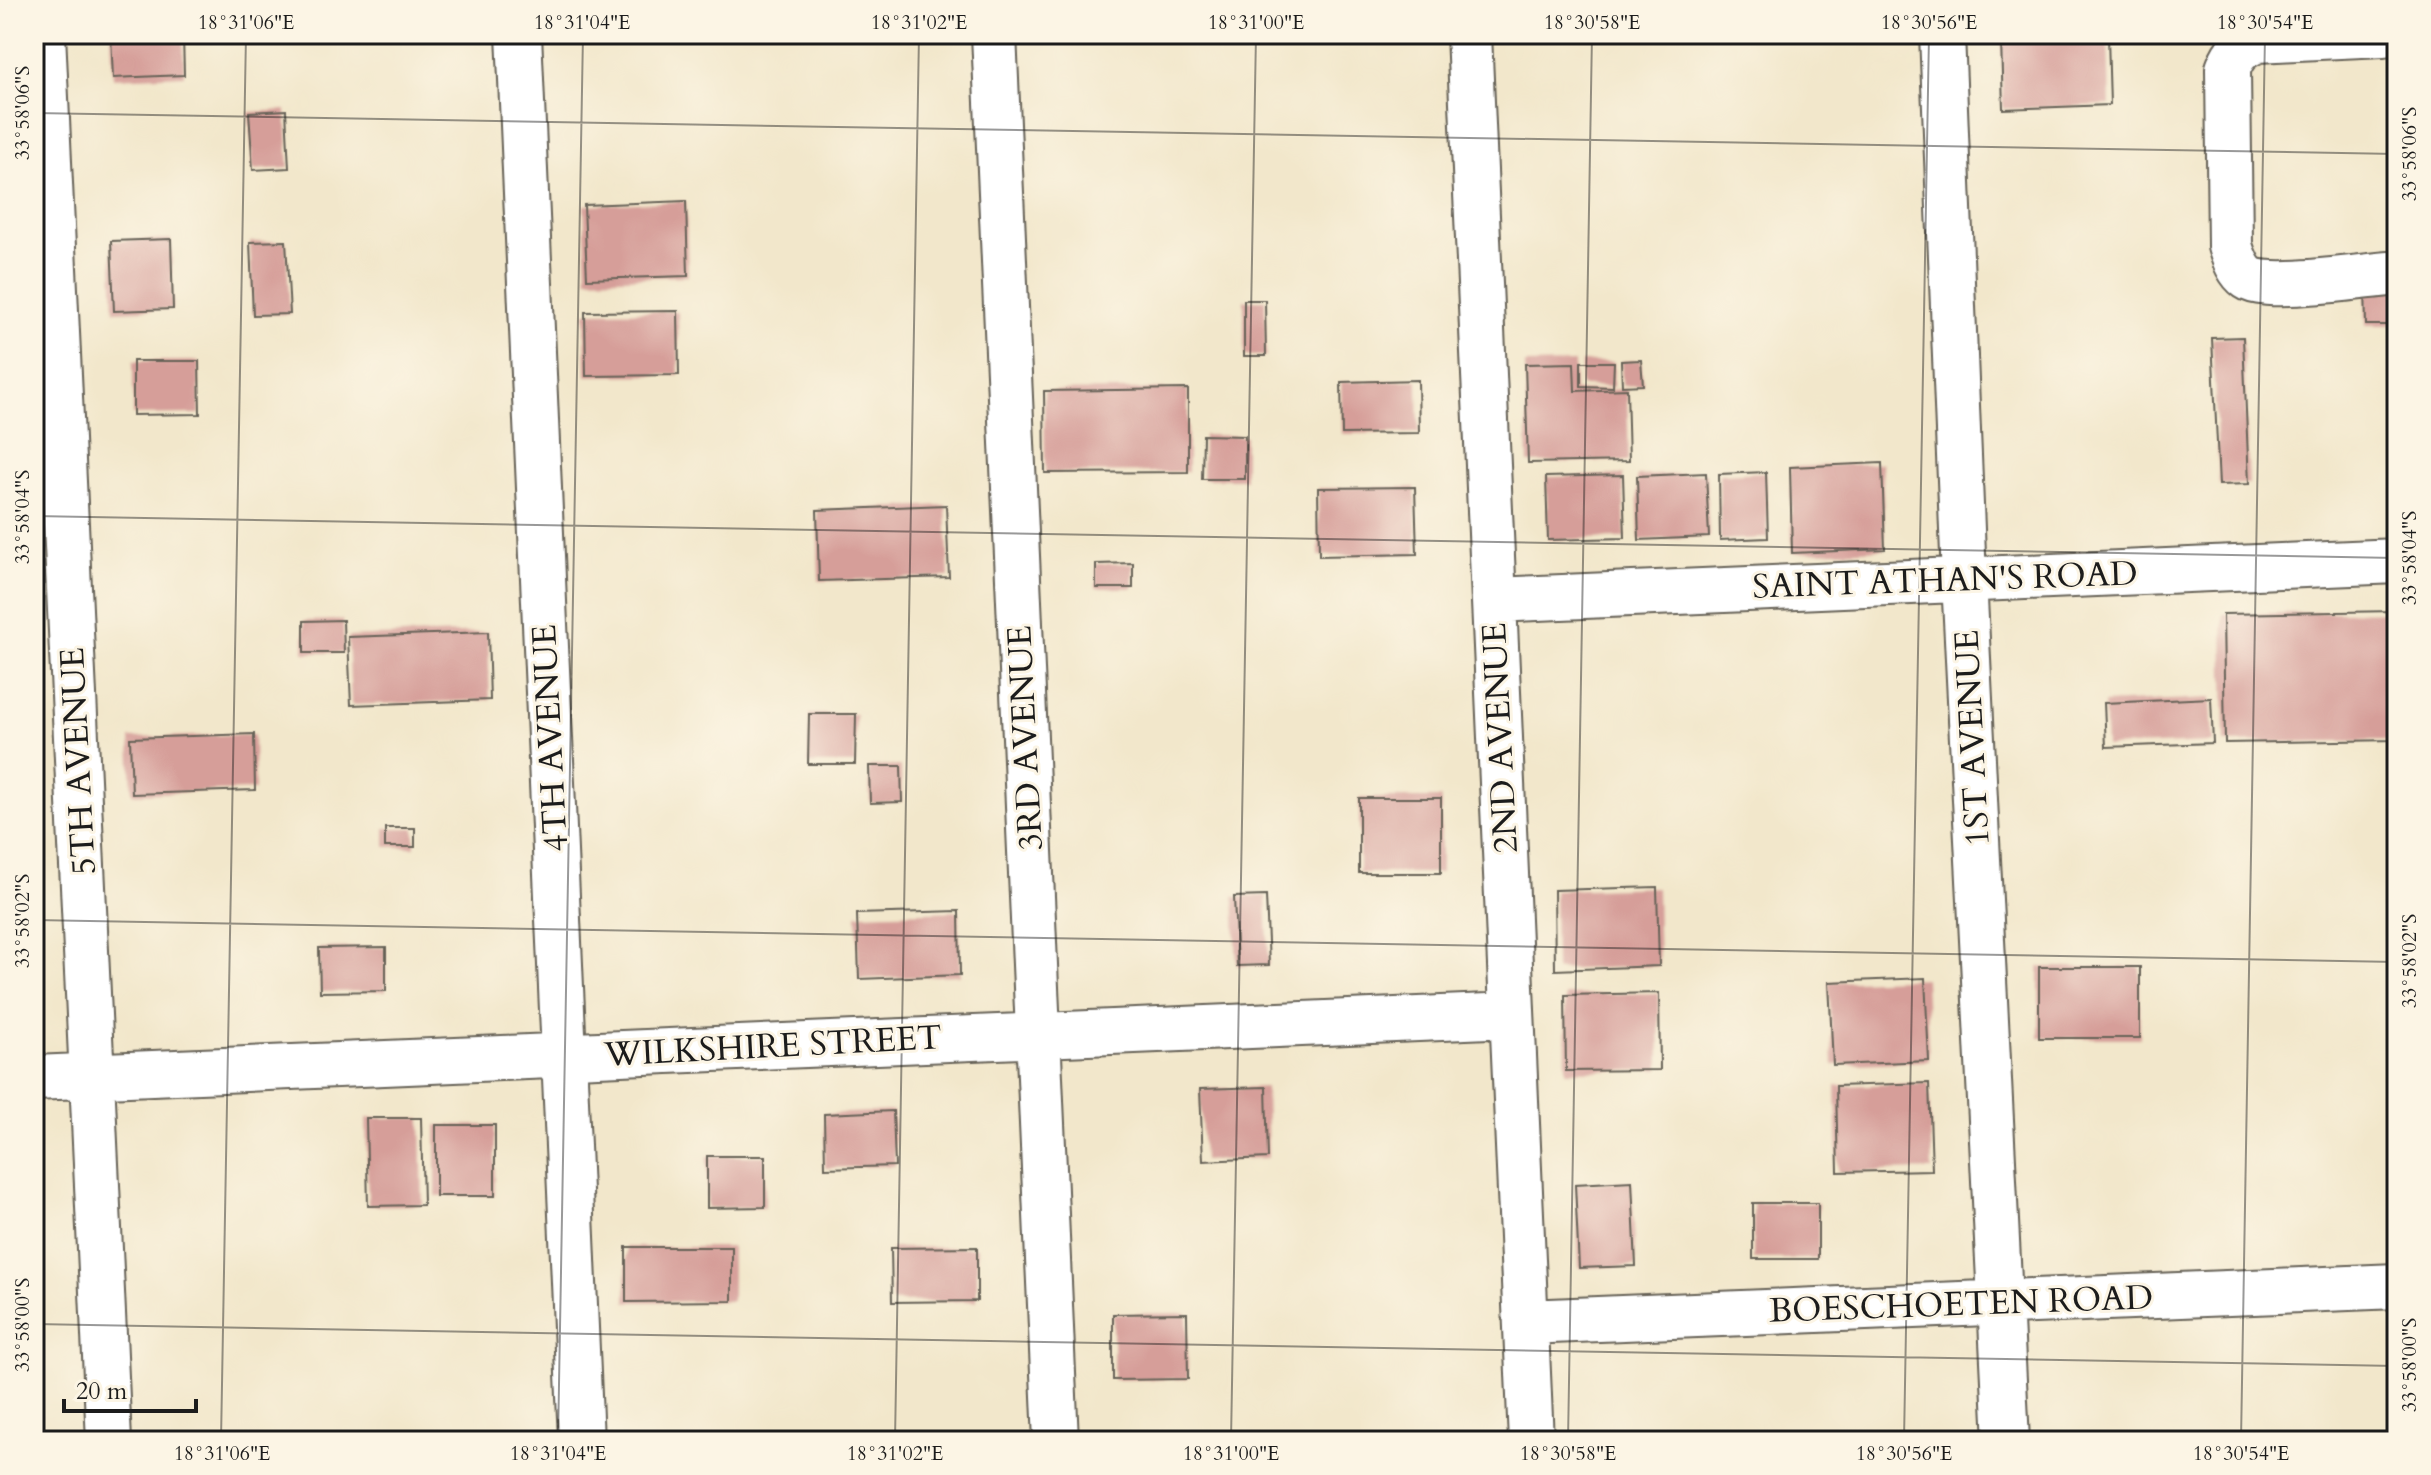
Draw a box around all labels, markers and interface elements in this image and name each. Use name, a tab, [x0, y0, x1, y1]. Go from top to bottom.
text: 18°31'06"E	[198, 9, 294, 36]
text: 18°31'04"E	[534, 9, 630, 36]
text: 18°31'02"E	[871, 9, 967, 36]
text: 18°31'00"E	[1208, 9, 1304, 36]
text: 18°30'58"E	[1544, 9, 1640, 36]
text: 18°30'56"E	[1881, 9, 1977, 36]
text: 18°30'54"E	[2217, 9, 2313, 36]
text: 33°58'06"S	[9, 66, 36, 160]
text: 33°58'06"S	[2396, 107, 2423, 201]
text: 33°58'04"S	[9, 470, 36, 564]
text: 33°58'04"S	[2396, 511, 2423, 605]
street label: SAINT ATHAN'S ROAD	[1752, 550, 2138, 610]
street label: 2ND AVENUE	[1471, 621, 1529, 855]
street label: 4TH AVENUE	[521, 623, 579, 853]
street label: 3RD AVENUE	[996, 624, 1054, 852]
street label: 1ST AVENUE	[1943, 629, 2001, 847]
street label: 5TH AVENUE	[49, 646, 107, 876]
text: 33°58'02"S	[9, 874, 36, 968]
text: 33°58'02"S	[2396, 914, 2423, 1008]
street label: WILKSHIRE STREET	[602, 1014, 943, 1078]
street label: BOESCHOETEN ROAD	[1768, 1274, 2154, 1334]
text: 33°58'00"S	[9, 1278, 36, 1372]
text: 33°58'00"S	[2396, 1318, 2423, 1412]
scale bar	[64, 1363, 196, 1413]
text: 20 m	[76, 1375, 128, 1408]
text: 18°31'06"E	[174, 1440, 270, 1467]
text: 18°31'04"E	[510, 1440, 606, 1467]
text: 18°31'02"E	[847, 1440, 943, 1467]
text: 18°31'00"E	[1183, 1440, 1279, 1467]
text: 18°30'58"E	[1520, 1440, 1616, 1467]
text: 18°30'56"E	[1856, 1440, 1952, 1467]
text: 18°30'54"E	[2193, 1440, 2289, 1467]

